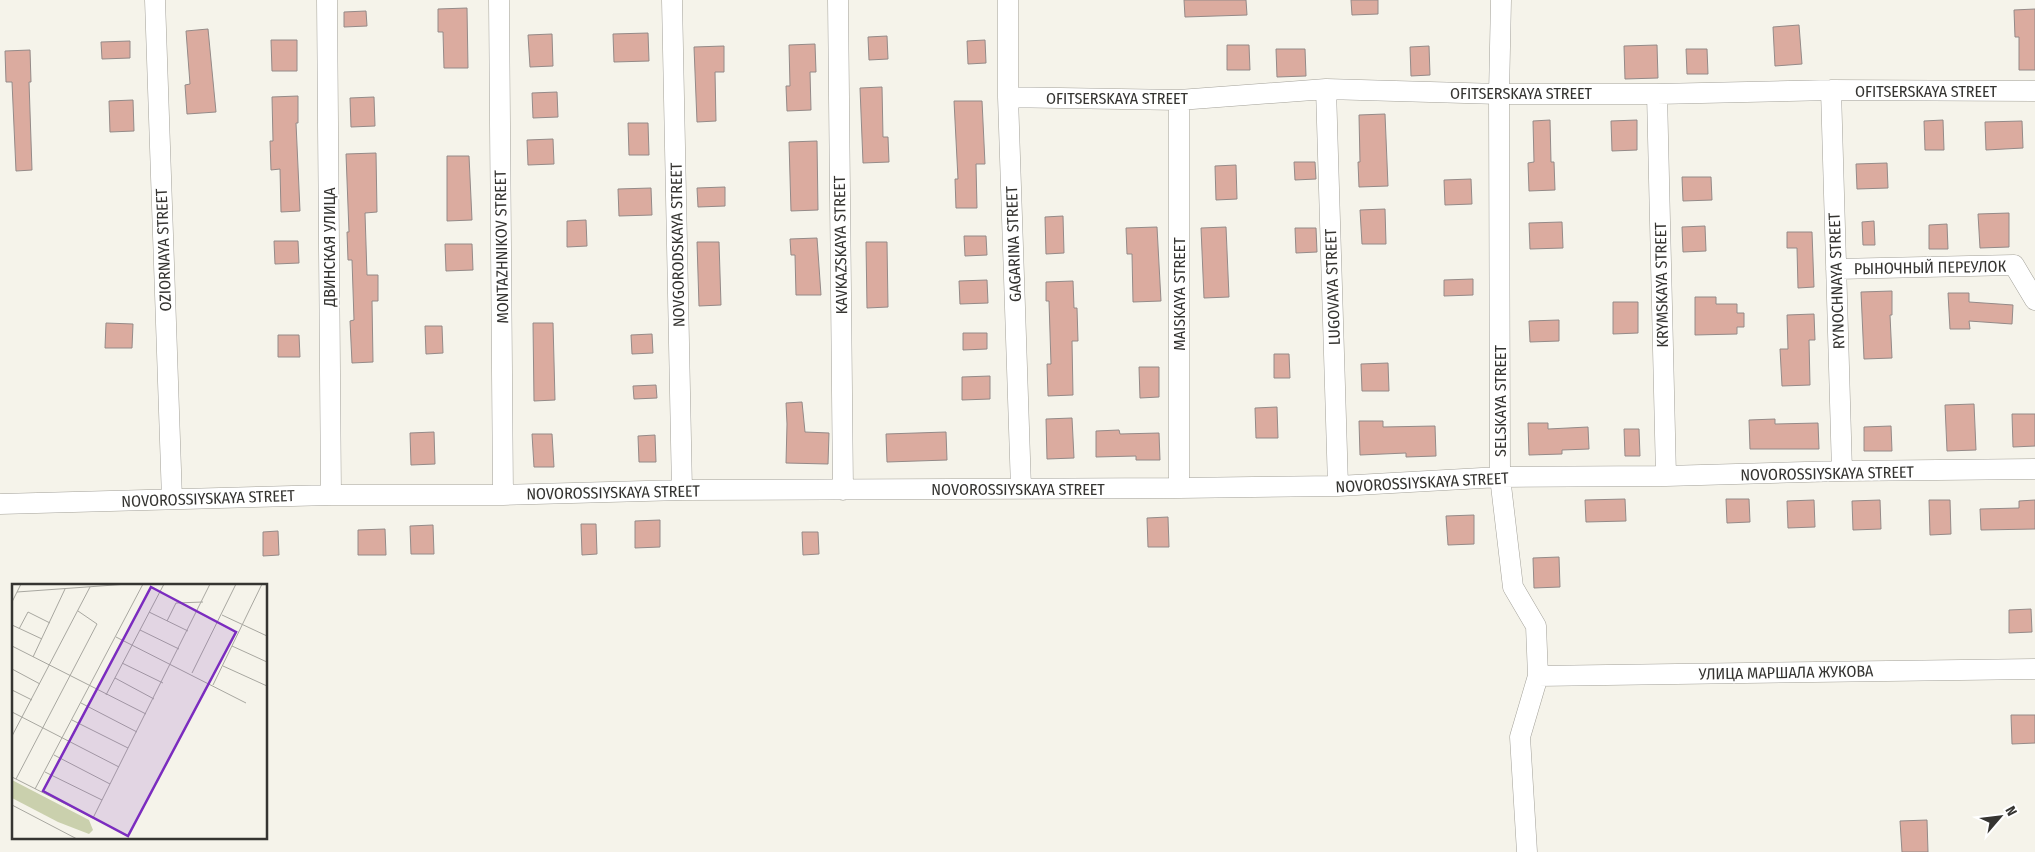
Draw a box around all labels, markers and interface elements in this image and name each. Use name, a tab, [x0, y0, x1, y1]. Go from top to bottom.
street label: OFITSERSKAYA STREET	[1855, 82, 1998, 101]
street label: OFITSERSKAYA STREET	[1450, 84, 1593, 103]
street label: OFITSERSKAYA STREET	[1046, 89, 1189, 108]
street label: NOVGORODSKAYA STREET	[667, 162, 688, 327]
street label: MONTAZHNIKOV STREET	[491, 170, 512, 324]
street label: KAVKAZSKAYA STREET	[830, 175, 851, 314]
street label: GAGARINA STREET	[1002, 185, 1025, 302]
street label: ДВИНСКАЯ УЛИЦА	[320, 187, 339, 308]
street label: OZIORNAYA STREET	[152, 188, 175, 312]
street label: RYNOCHNAYA STREET	[1825, 212, 1848, 350]
street label: KRYMSKAYA STREET	[1651, 222, 1672, 348]
street label: LUGOVAYA STREET	[1321, 228, 1344, 345]
street label: MAISKAYA STREET	[1170, 237, 1189, 351]
street label: РЫНОЧНЫЙ ПЕРЕУЛОК	[1854, 257, 2007, 278]
street label: SELSKAYA STREET	[1491, 345, 1510, 457]
street label: NOVOROSSIYSKAYA STREET	[1740, 462, 1914, 485]
street label: NOVOROSSIYSKAYA STREET	[1335, 468, 1510, 497]
street label: NOVOROSSIYSKAYA STREET	[931, 480, 1105, 499]
street label: NOVOROSSIYSKAYA STREET	[526, 481, 700, 504]
street label: NOVOROSSIYSKAYA STREET	[121, 486, 296, 511]
inset map	[12, 584, 268, 840]
street label: УЛИЦА МАРШАЛА ЖУКОВА	[1697, 661, 1874, 684]
north arrow	[1975, 792, 2025, 842]
text: N	[2002, 803, 2021, 819]

